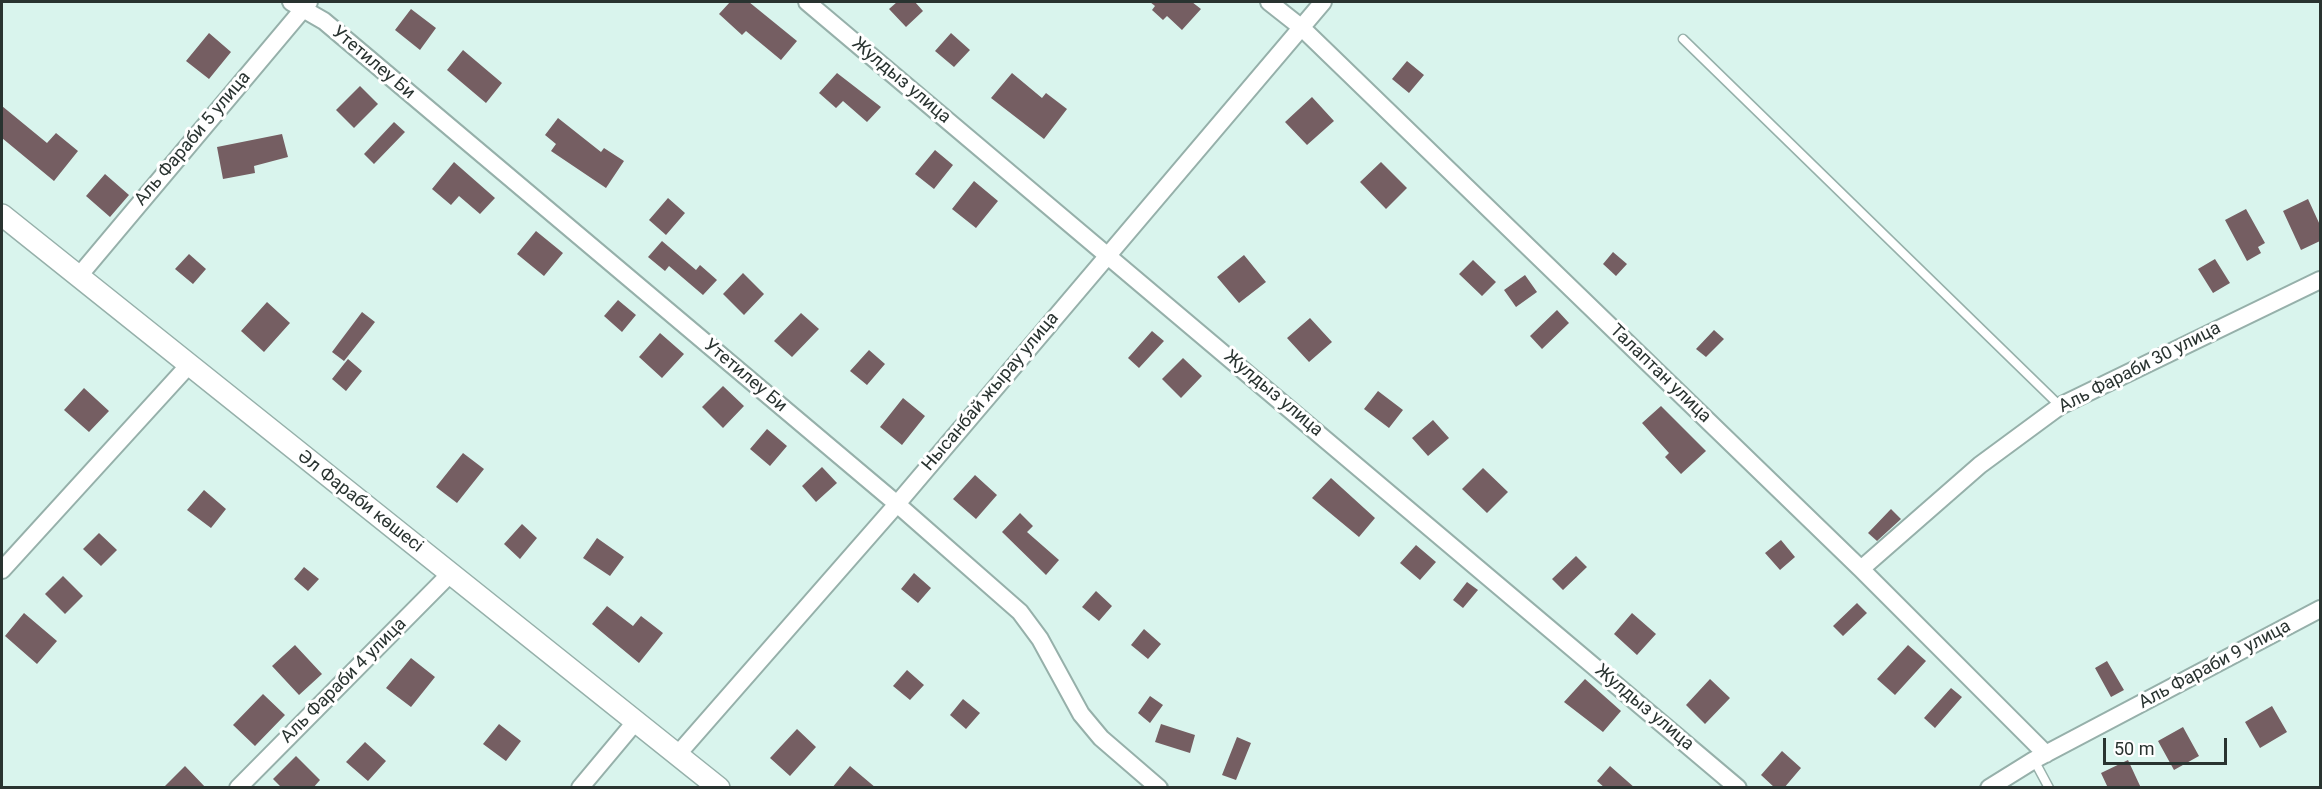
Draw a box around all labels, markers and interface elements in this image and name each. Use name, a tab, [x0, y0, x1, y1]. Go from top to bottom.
street label: Утетилеу Би	[327, 22, 419, 104]
street label: Жулдыз улица	[847, 33, 955, 129]
street label: Аль Фараби 5 улица	[130, 67, 256, 211]
street label: Нысанбай жырау улица	[918, 308, 1064, 476]
street label: Аль Фараби 30 улица	[2055, 318, 2225, 418]
street label: Талаптан улица	[1605, 320, 1715, 428]
street label: Утетилеу Би	[699, 335, 791, 417]
street label: Жулдыз улица	[1219, 346, 1327, 442]
street label: Әл Фараби көшесі	[293, 446, 427, 558]
street label: Аль Фараби 4 улица	[277, 614, 411, 748]
street label: Аль Фараби 9 улица	[2135, 616, 2295, 714]
street label: Жулдыз улица	[1590, 660, 1698, 756]
scale bar	[2106, 726, 2230, 764]
text: 50 m	[2114, 738, 2154, 759]

